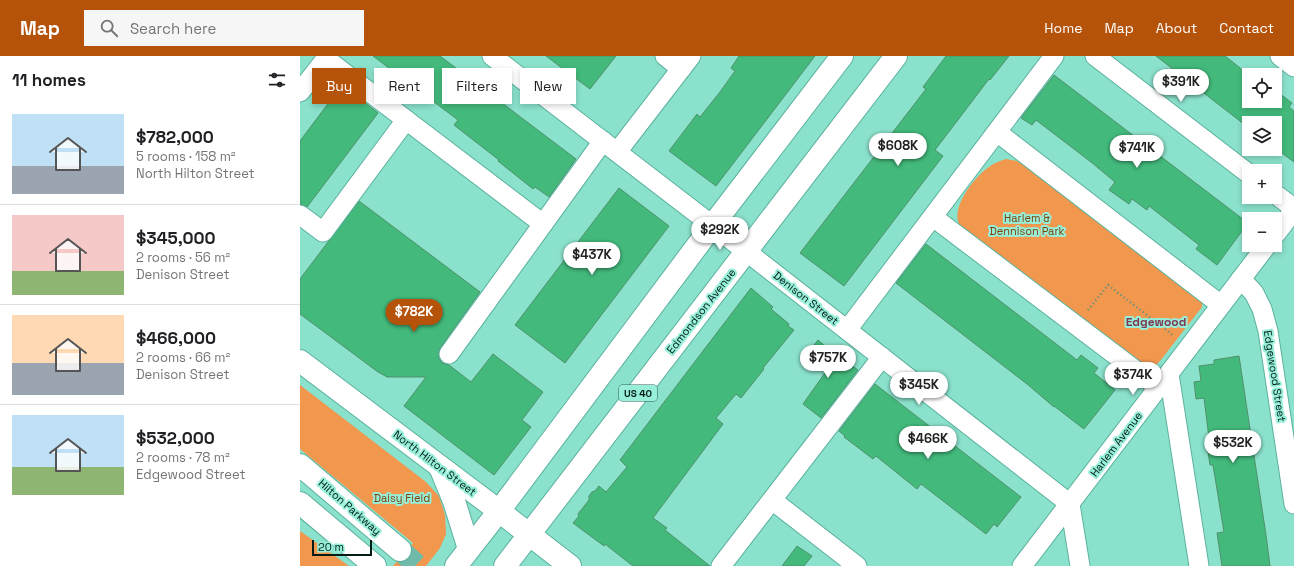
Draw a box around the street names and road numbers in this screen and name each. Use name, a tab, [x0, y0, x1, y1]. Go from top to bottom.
street label: Edmondson Avenue	[663, 266, 739, 356]
street label: Denison Street	[771, 268, 841, 328]
street label: Edgewood Street	[1261, 329, 1289, 423]
road number: US 40	[619, 385, 657, 401]
street label: Harlem Avenue	[1087, 409, 1145, 479]
street label: North Hilton Street	[391, 427, 479, 499]
street label: Hilton Parkway	[316, 476, 384, 538]

